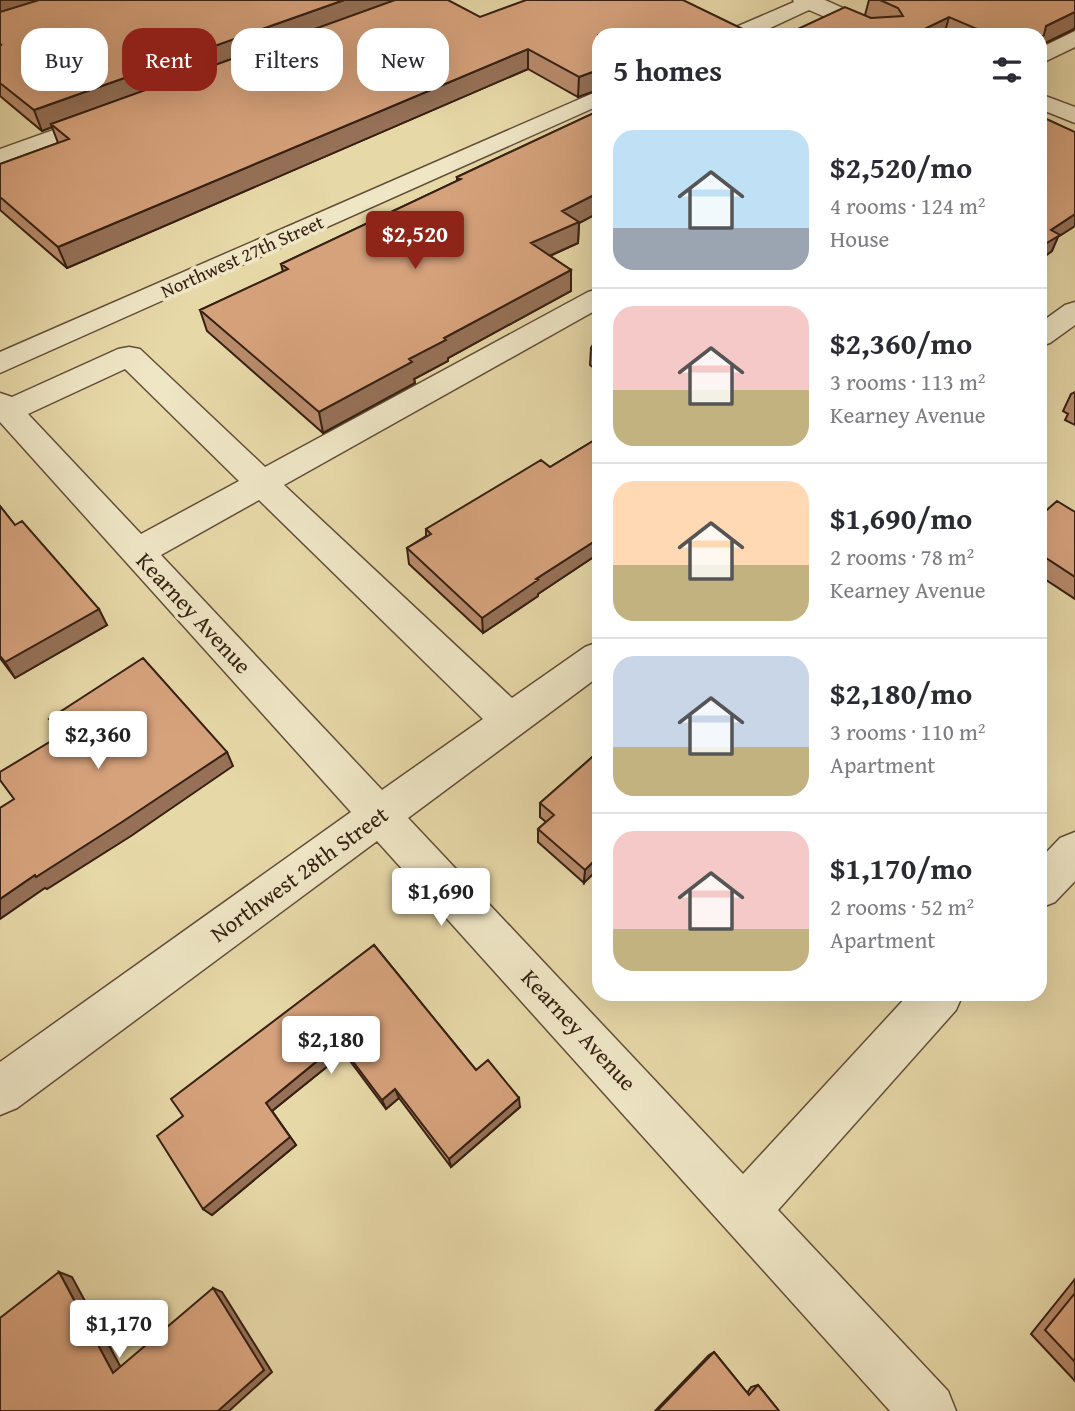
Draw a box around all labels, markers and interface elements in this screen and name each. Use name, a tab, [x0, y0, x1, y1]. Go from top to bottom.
chip: Buy	[21, 28, 108, 91]
chip: Rent	[122, 28, 217, 91]
chip: Filters	[231, 28, 343, 91]
chip: New	[357, 28, 449, 91]
text: 5 homes	[613, 48, 722, 92]
icon: filters	[988, 51, 1026, 89]
text: $2,520/mo	[830, 145, 972, 189]
icon: home	[669, 158, 753, 242]
text: 4 rooms · 124 m²	[830, 189, 985, 222]
street label: Northwest 27th Street	[156, 207, 328, 305]
pin: $2,520	[358, 212, 472, 271]
text: $2,520	[382, 217, 448, 250]
text: House	[830, 222, 889, 255]
text: $2,360/mo	[830, 321, 972, 365]
icon: home	[669, 334, 753, 418]
text: 3 rooms · 113 m²	[830, 365, 985, 398]
text: Kearney Avenue	[830, 398, 986, 431]
text: $1,690/mo	[830, 496, 972, 540]
icon: home	[669, 509, 753, 593]
text: 2 rooms · 78 m²	[830, 540, 974, 573]
street label: Kearney Avenue	[129, 544, 260, 681]
text: Kearney Avenue	[830, 573, 986, 606]
text: $2,180/mo	[830, 671, 972, 715]
icon: home	[669, 684, 753, 768]
pin: $2,360	[41, 712, 155, 771]
text: 3 rooms · 110 m²	[830, 715, 985, 748]
text: $2,360	[65, 717, 131, 750]
text: Apartment	[830, 748, 935, 781]
street label: Northwest 28th Street	[203, 798, 394, 949]
text: $1,170/mo	[830, 846, 972, 890]
icon: home	[669, 859, 753, 943]
pin: $1,690	[384, 869, 498, 928]
text: $1,690	[408, 874, 474, 907]
text: 2 rooms · 52 m²	[830, 890, 974, 923]
text: Apartment	[830, 923, 935, 956]
street label: Kearney Avenue	[514, 961, 645, 1098]
pin: $2,180	[274, 1016, 388, 1076]
text: $2,180	[298, 1022, 364, 1055]
pin: $1,170	[62, 1300, 176, 1360]
text: $1,170	[86, 1306, 152, 1339]

